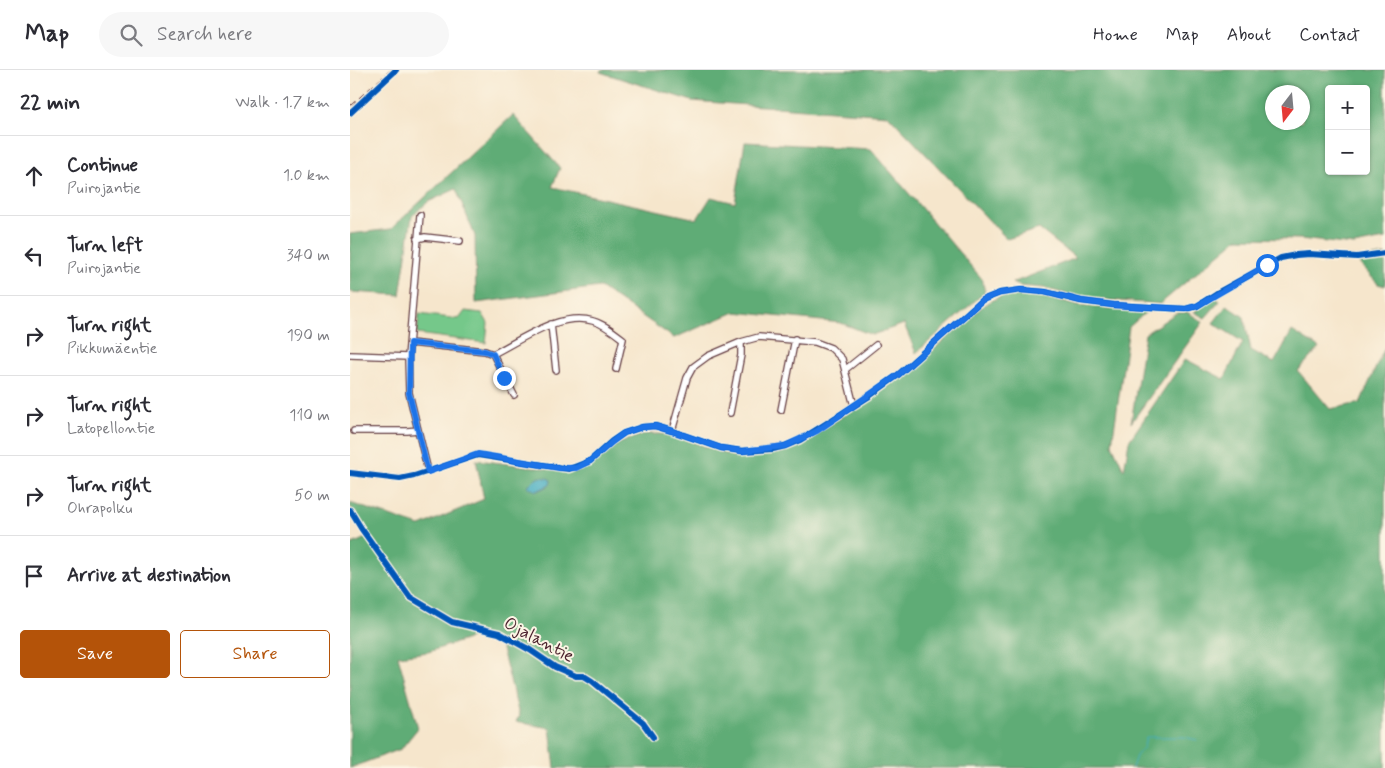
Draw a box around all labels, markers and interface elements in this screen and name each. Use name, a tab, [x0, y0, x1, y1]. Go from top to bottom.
search box	[99, 12, 449, 57]
text: Map	[25, 19, 69, 50]
icon: search	[117, 21, 145, 49]
text: Search here	[157, 22, 253, 47]
text: Home	[1093, 23, 1138, 47]
text: Map	[1166, 23, 1199, 47]
text: About	[1227, 23, 1271, 47]
text: Contact	[1299, 23, 1360, 47]
north arrow	[1265, 85, 1310, 130]
map controls	[1325, 85, 1370, 175]
button: +	[1325, 85, 1370, 130]
text: 22 min	[20, 89, 80, 117]
text: Walk · 1.7 km	[235, 92, 330, 113]
button: −	[1325, 130, 1370, 175]
text: Continue	[67, 153, 138, 178]
icon: ahead	[20, 162, 48, 190]
text: 1.0 km	[283, 165, 330, 186]
text: Puirojantie	[67, 178, 141, 199]
text: Turn left	[67, 233, 143, 258]
icon: left	[20, 242, 48, 270]
text: 340 m	[286, 245, 330, 266]
route start	[1256, 254, 1279, 277]
text: Puirojantie	[67, 258, 141, 279]
text: Turn right	[67, 313, 151, 338]
icon: right	[20, 322, 48, 350]
text: 190 m	[287, 325, 330, 346]
text: Pikkumäentie	[67, 338, 157, 359]
route end	[493, 367, 516, 390]
text: Turn right	[67, 393, 151, 418]
icon: right	[20, 402, 48, 430]
text: 110 m	[289, 405, 330, 426]
text: Latopellontie	[67, 418, 155, 439]
text: Turn right	[67, 473, 151, 498]
icon: right	[20, 482, 48, 510]
text: 50 m	[294, 485, 330, 506]
text: Ohrapolku	[67, 498, 132, 519]
icon: arrive	[20, 562, 48, 590]
text: Arrive at destination	[67, 563, 231, 588]
street label: Ojalantie	[500, 611, 579, 669]
button: Save	[20, 630, 170, 678]
button: Share	[180, 630, 330, 678]

